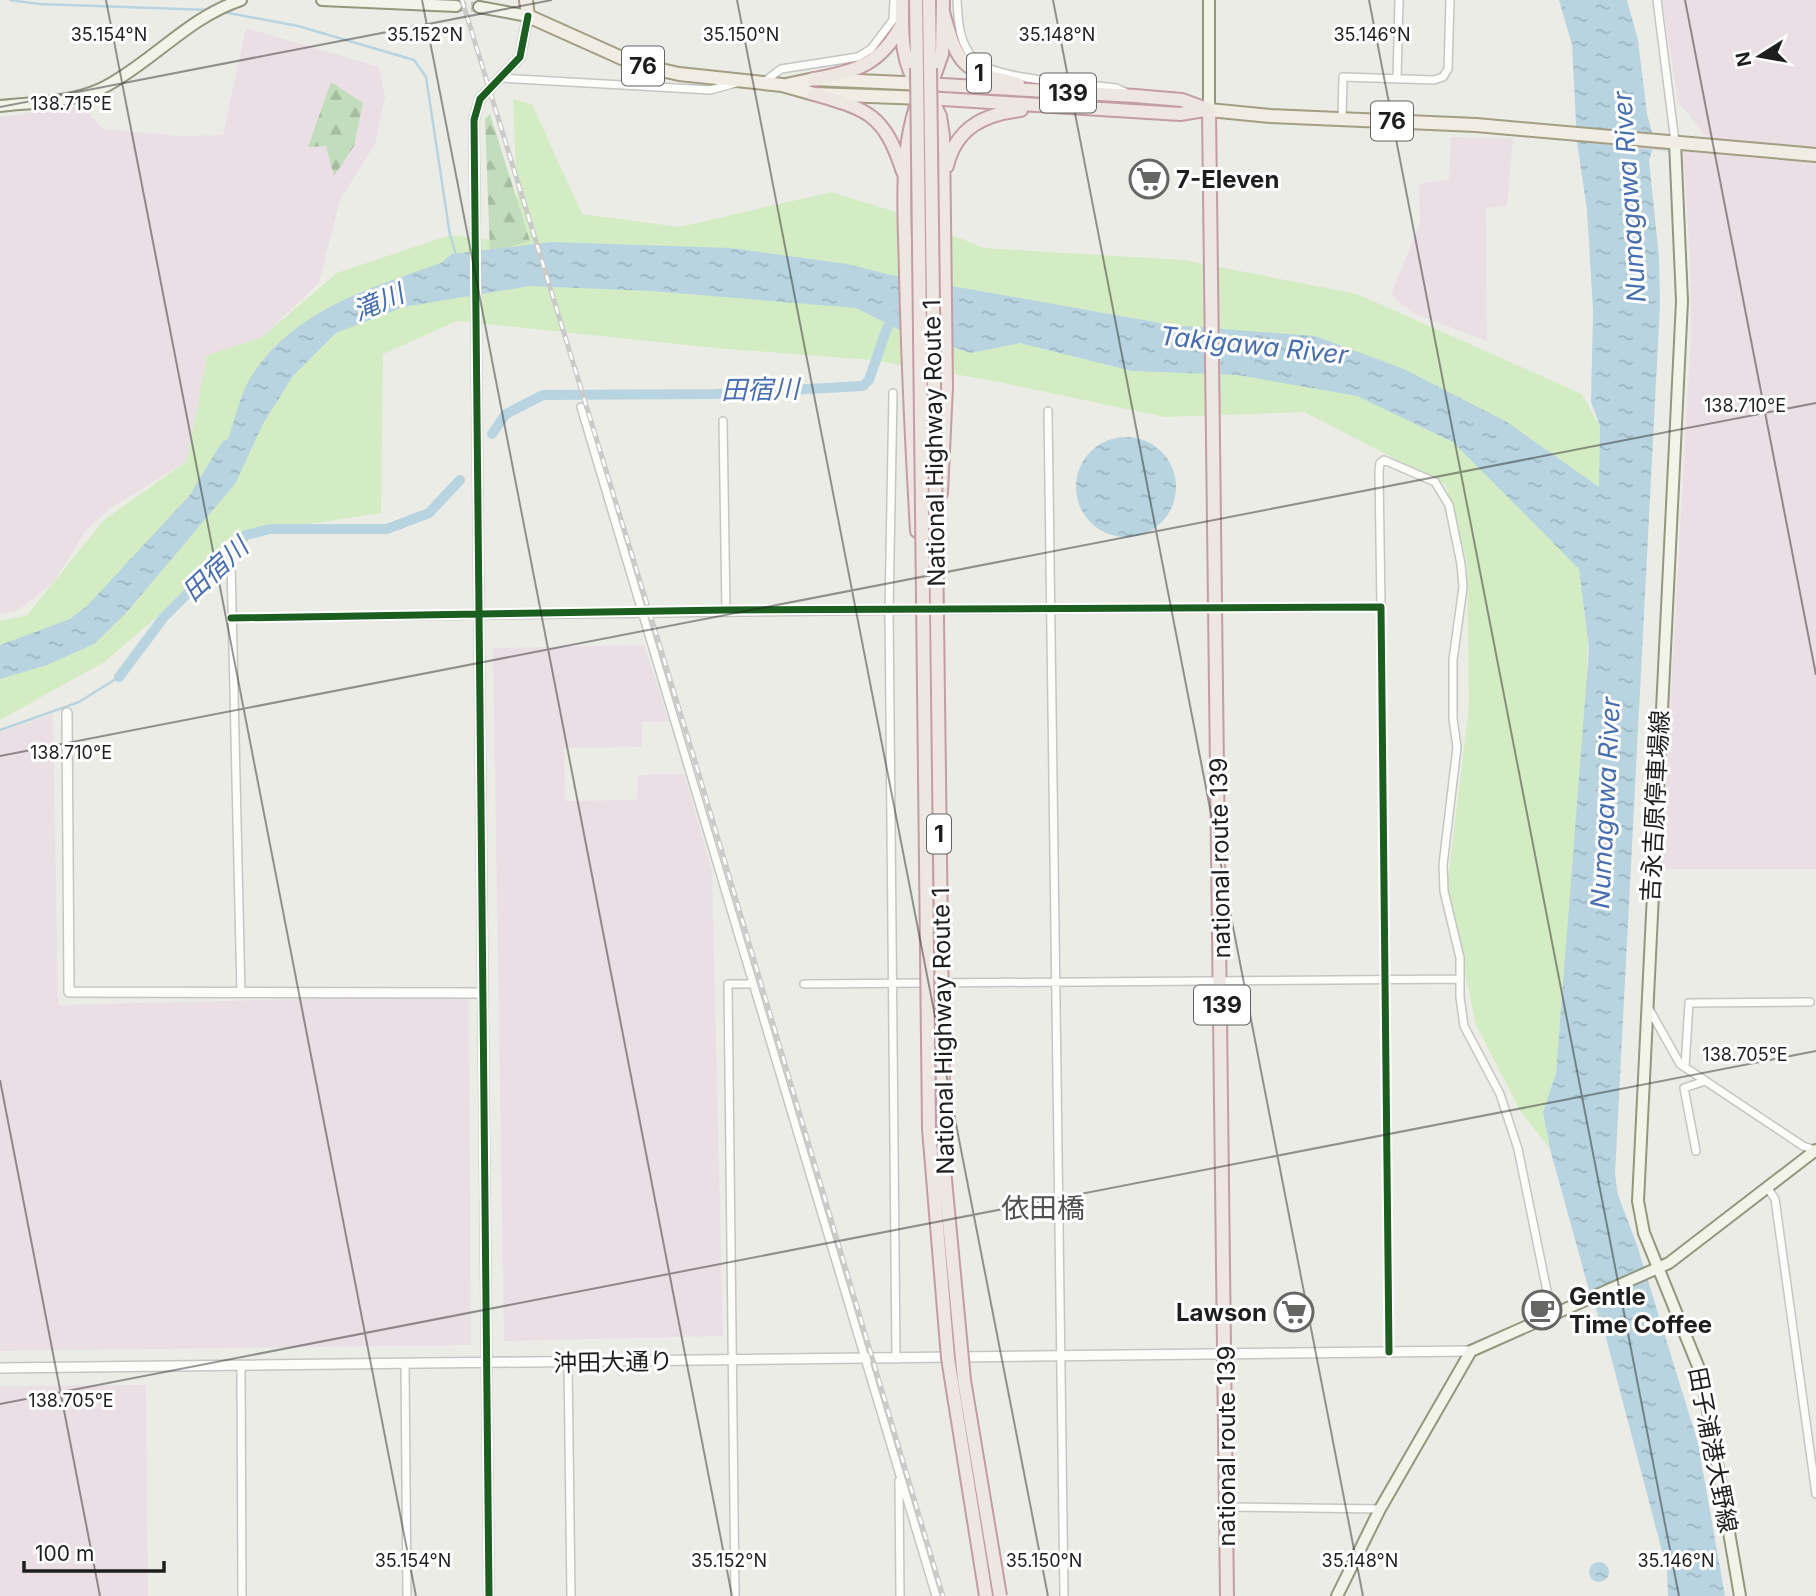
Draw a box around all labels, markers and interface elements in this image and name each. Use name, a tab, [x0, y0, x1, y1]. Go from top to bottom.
north arrow	[1725, 21, 1795, 91]
text: 35.154°N	[71, 24, 147, 45]
text: 35.152°N	[387, 24, 463, 45]
text: 35.150°N	[703, 24, 779, 45]
text: 35.148°N	[1019, 24, 1095, 45]
text: 35.146°N	[1333, 24, 1411, 45]
road number: 76	[622, 46, 664, 86]
text: N	[1731, 50, 1756, 68]
road number: 1	[967, 54, 991, 92]
road number: 139	[1040, 74, 1096, 113]
water label: Numagawa River	[1606, 89, 1652, 304]
text: 138.715°E	[30, 93, 112, 114]
road number: 76	[1371, 102, 1413, 140]
supermarket icon: 7-Eleven	[1128, 158, 1170, 200]
place label: 7-Eleven	[1176, 165, 1279, 194]
water label: 滝川	[348, 276, 411, 326]
street label: National Highway Route 1	[917, 299, 951, 587]
water label: Takigawa River	[1158, 320, 1351, 370]
water label: 田宿川	[721, 373, 802, 405]
text: 138.710°E	[1704, 395, 1786, 416]
water label: 田宿川	[176, 529, 256, 607]
water label: Numagawa River	[1584, 695, 1626, 909]
street label: 吉永吉原停車場線	[1635, 709, 1675, 903]
text: 138.710°E	[30, 742, 112, 763]
street label: national route 139	[1204, 757, 1236, 959]
road number: 1	[927, 814, 951, 854]
street label: National Highway Route 1	[926, 887, 960, 1175]
road number: 139	[1194, 986, 1250, 1024]
text: 138.705°E	[1702, 1044, 1788, 1065]
district label: 依田橋	[1001, 1191, 1085, 1225]
place label: Gentle Time Coffee	[1569, 1282, 1712, 1339]
cafe icon: Gentle Time Coffee	[1521, 1289, 1563, 1331]
supermarket icon: Lawson	[1273, 1291, 1315, 1333]
place label: Lawson	[1176, 1298, 1267, 1327]
street label: 沖田大通り	[553, 1346, 673, 1378]
street label: national route 139	[1212, 1346, 1241, 1546]
street label: 田子浦港大野線	[1683, 1365, 1743, 1535]
text: 138.705°E	[28, 1390, 114, 1411]
scale bar	[24, 1530, 164, 1574]
text: 100 m	[35, 1541, 94, 1566]
text: 35.154°N	[375, 1550, 451, 1571]
text: 35.152°N	[691, 1550, 767, 1571]
text: 35.150°N	[1006, 1550, 1082, 1571]
text: 35.148°N	[1322, 1550, 1398, 1571]
text: 35.146°N	[1637, 1550, 1715, 1571]

